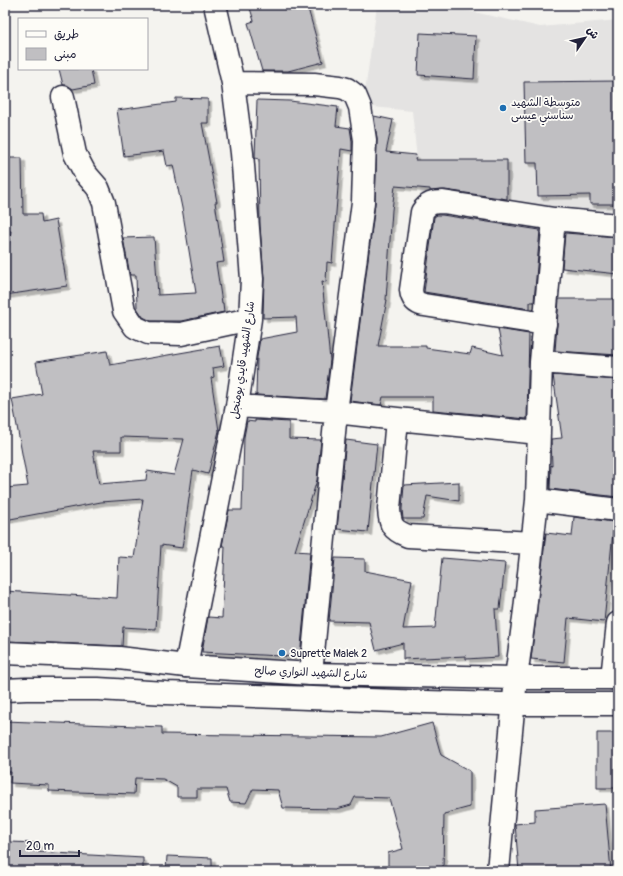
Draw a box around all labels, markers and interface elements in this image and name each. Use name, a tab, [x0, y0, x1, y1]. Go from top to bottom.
legend	[18, 18, 148, 70]
north arrow	[565, 18, 605, 58]
text: ش	[584, 24, 602, 41]
text: طريق	[54, 27, 79, 42]
text: مبنى	[54, 47, 77, 62]
place label: متوسطة الشهيد سناسني عيسى	[511, 96, 580, 126]
marker: متوسطة الشهيد سناسني عيسى	[498, 103, 508, 113]
street label: شارع الشهيد قايدي بومنجل	[228, 300, 259, 420]
place label: Suprette Malek 2	[290, 647, 367, 660]
marker: Suprette Malek 2	[277, 648, 287, 658]
street label: شارع الشهيد النواري صالح	[254, 664, 368, 683]
scale bar	[20, 832, 79, 858]
text: 20 m	[26, 839, 55, 854]

